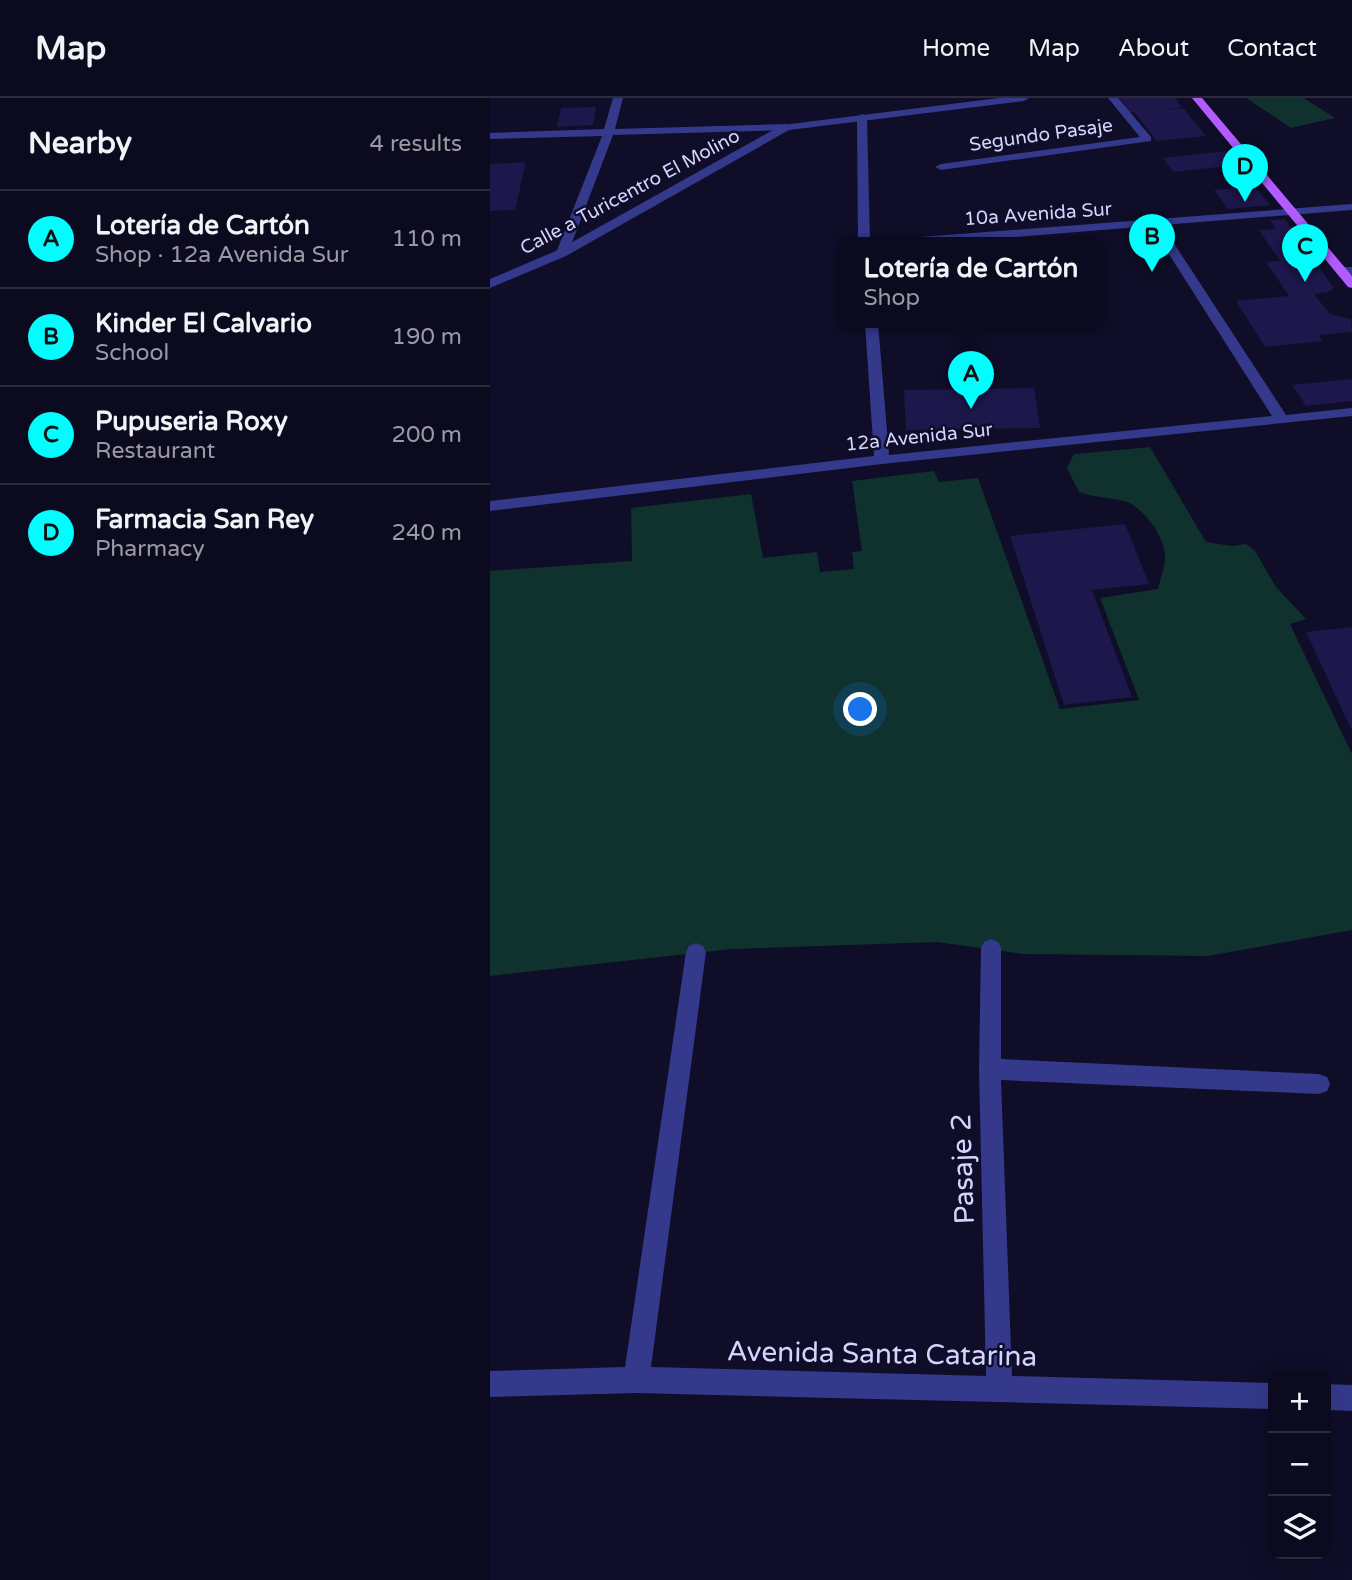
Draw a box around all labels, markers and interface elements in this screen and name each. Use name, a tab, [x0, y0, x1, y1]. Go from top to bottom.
text: Map	[35, 29, 106, 68]
text: Home	[922, 34, 990, 63]
text: Map	[1028, 34, 1080, 63]
text: About	[1118, 34, 1189, 63]
text: Contact	[1227, 34, 1317, 63]
street label: Segundo Pasaje	[968, 114, 1114, 156]
text: Nearby	[28, 125, 132, 162]
street label: Calle a Turicentro El Molino	[516, 125, 744, 259]
text: 4 results	[369, 130, 462, 158]
pin: D	[1222, 144, 1268, 202]
street label: 10a Avenida Sur	[963, 198, 1113, 230]
text: Lotería de Cartón	[95, 210, 310, 241]
pin: B	[1129, 214, 1175, 272]
pin: C	[1282, 224, 1328, 282]
text: A	[42, 225, 60, 253]
text: 110 m	[392, 225, 462, 253]
popup	[838, 237, 1104, 328]
text: Shop · 12a Avenida Sur	[95, 241, 349, 269]
text: Lotería de Cartón	[864, 253, 1078, 284]
text: Shop	[864, 284, 920, 312]
text: Kinder El Calvario	[95, 308, 312, 339]
text: B	[43, 323, 59, 351]
text: 190 m	[392, 323, 462, 351]
text: School	[95, 339, 169, 367]
pin: A	[948, 351, 994, 409]
text: Pupuseria Roxy	[95, 406, 288, 437]
street label: 12a Avenida Sur	[844, 418, 994, 456]
text: C	[43, 421, 59, 449]
text: 200 m	[392, 421, 462, 449]
text: Restaurant	[95, 437, 215, 465]
text: Farmacia San Rey	[95, 504, 314, 535]
text: D	[42, 519, 60, 547]
text: 240 m	[392, 519, 462, 547]
text: Pharmacy	[95, 535, 205, 563]
your location	[843, 692, 877, 726]
street label: Pasaje 2	[944, 1113, 982, 1225]
street label: Avenida Santa Catarina	[727, 1334, 1037, 1374]
map controls	[1268, 1370, 1331, 1559]
button: +	[1268, 1370, 1331, 1433]
button: −	[1268, 1433, 1331, 1496]
button: layers	[1268, 1496, 1331, 1559]

